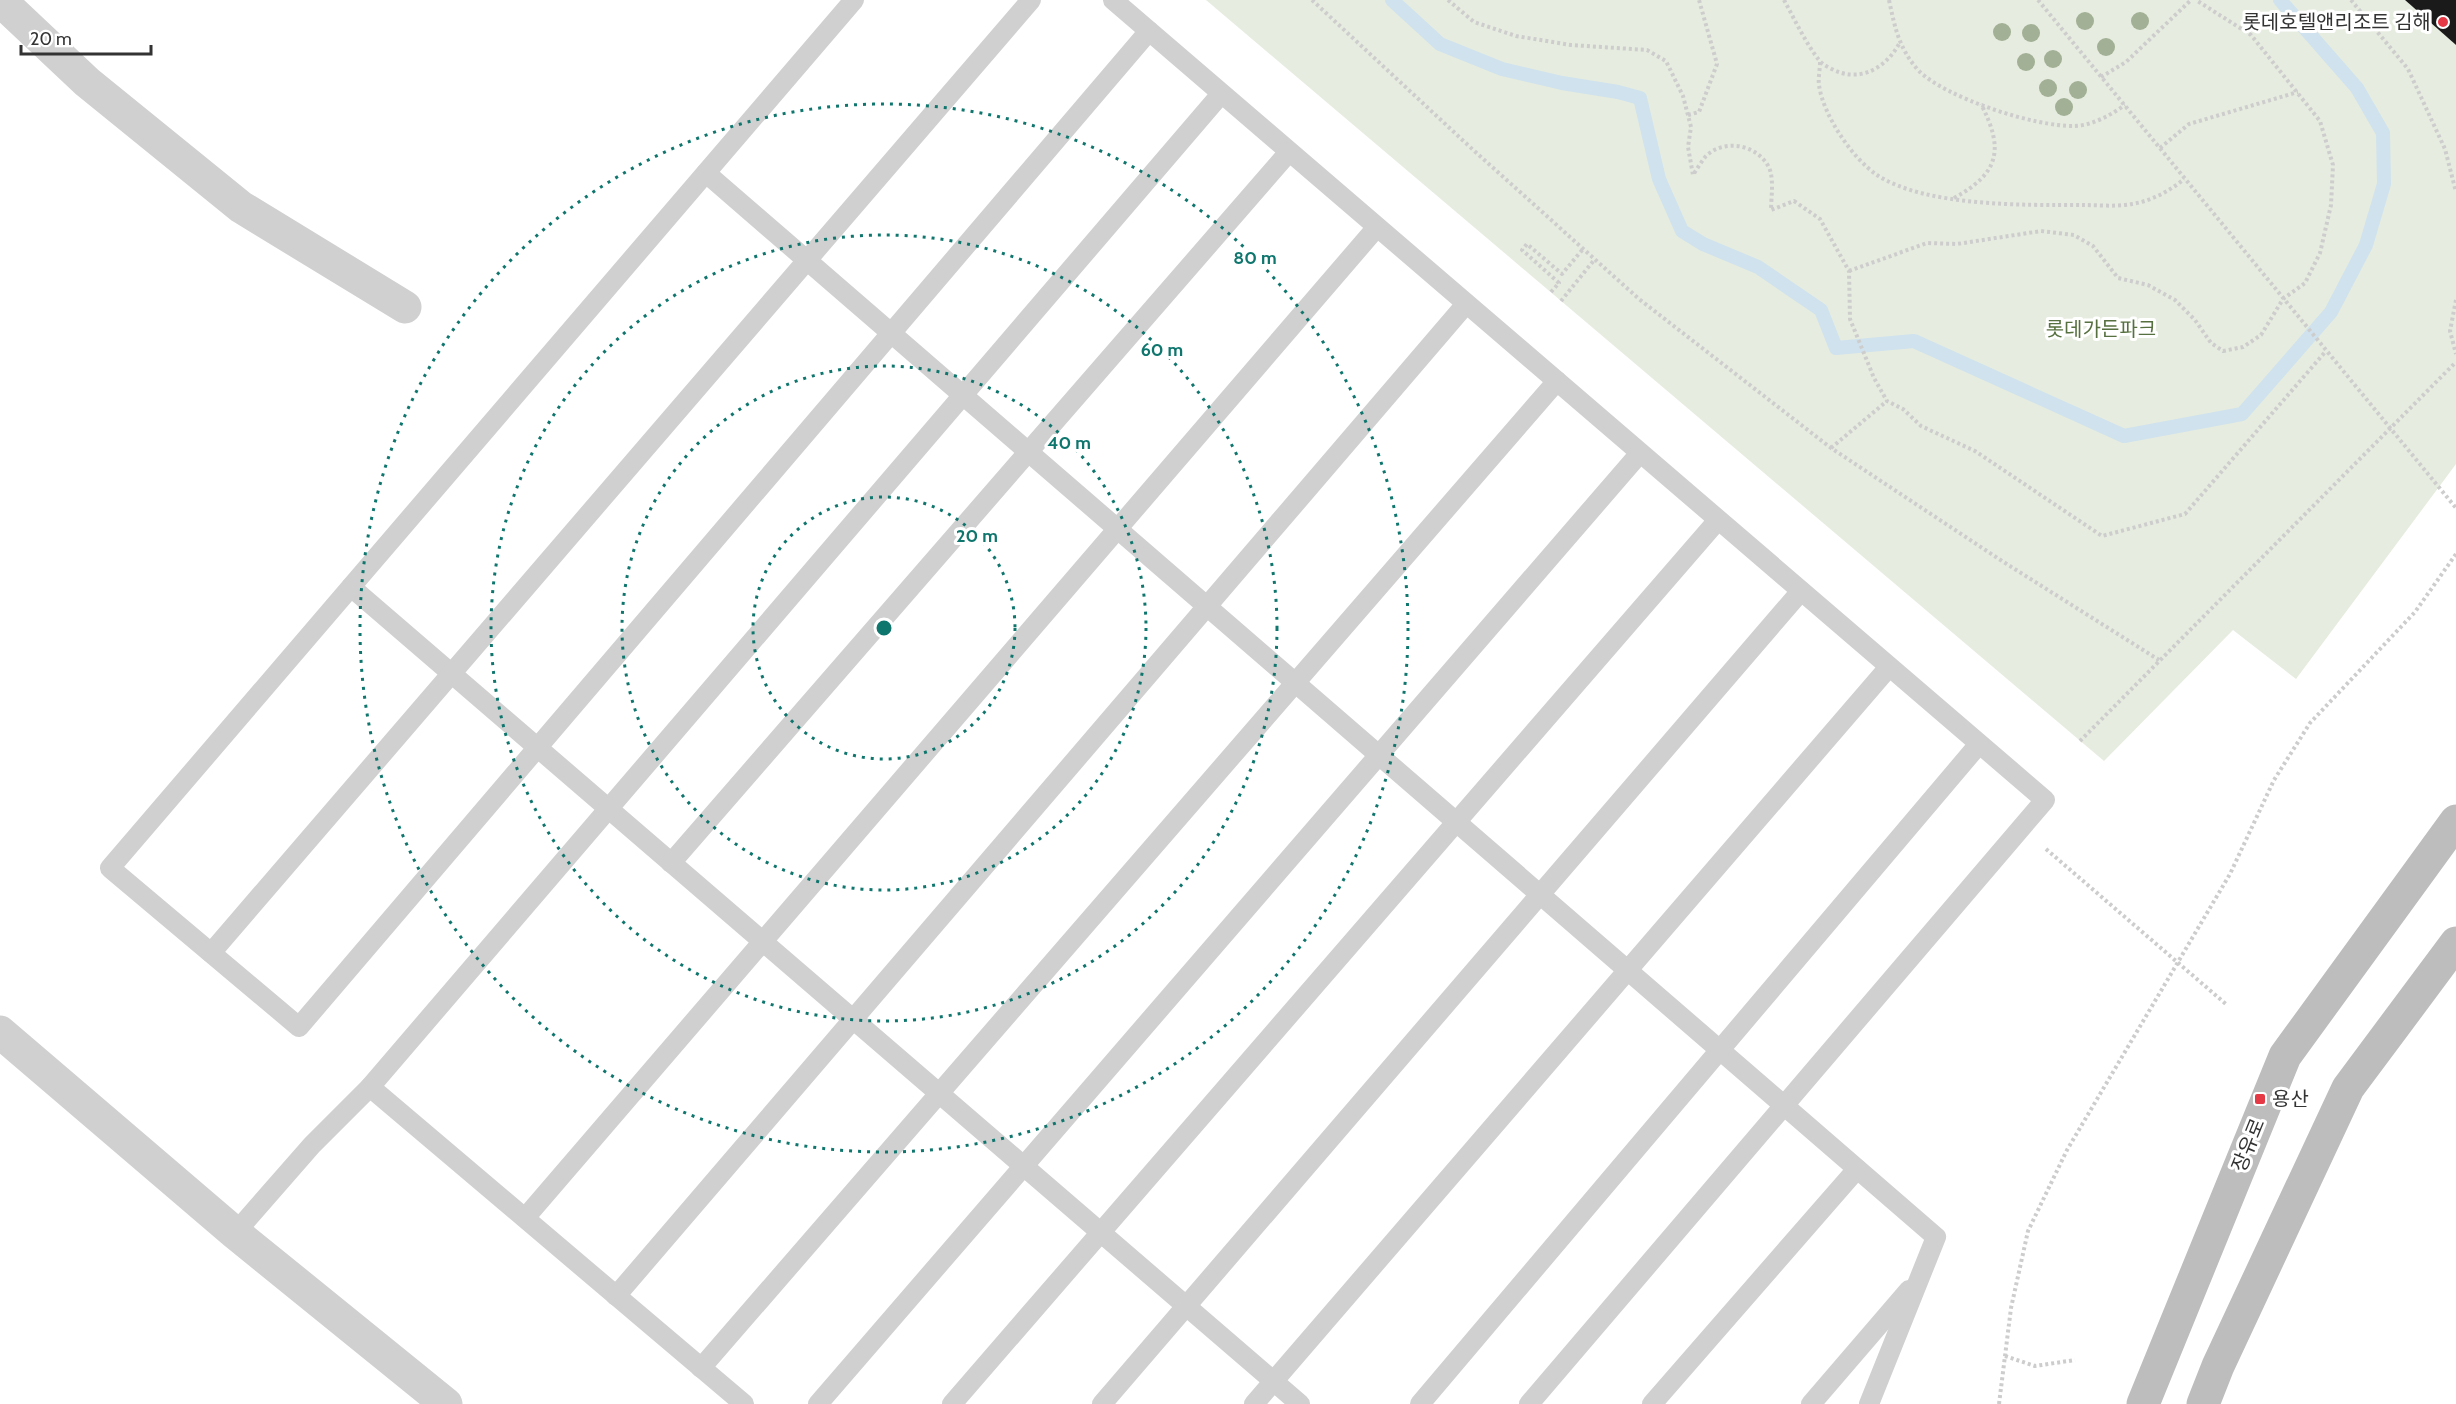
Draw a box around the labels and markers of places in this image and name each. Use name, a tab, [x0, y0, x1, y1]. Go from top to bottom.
place label: 롯데호텔앤리조트 김해	[2243, 10, 2431, 34]
marker: 롯데호텔앤리조트 김해	[2436, 15, 2450, 29]
centre of rings	[874, 618, 894, 638]
place label: 용산	[2272, 1087, 2309, 1111]
marker: 용산	[2253, 1092, 2267, 1106]

